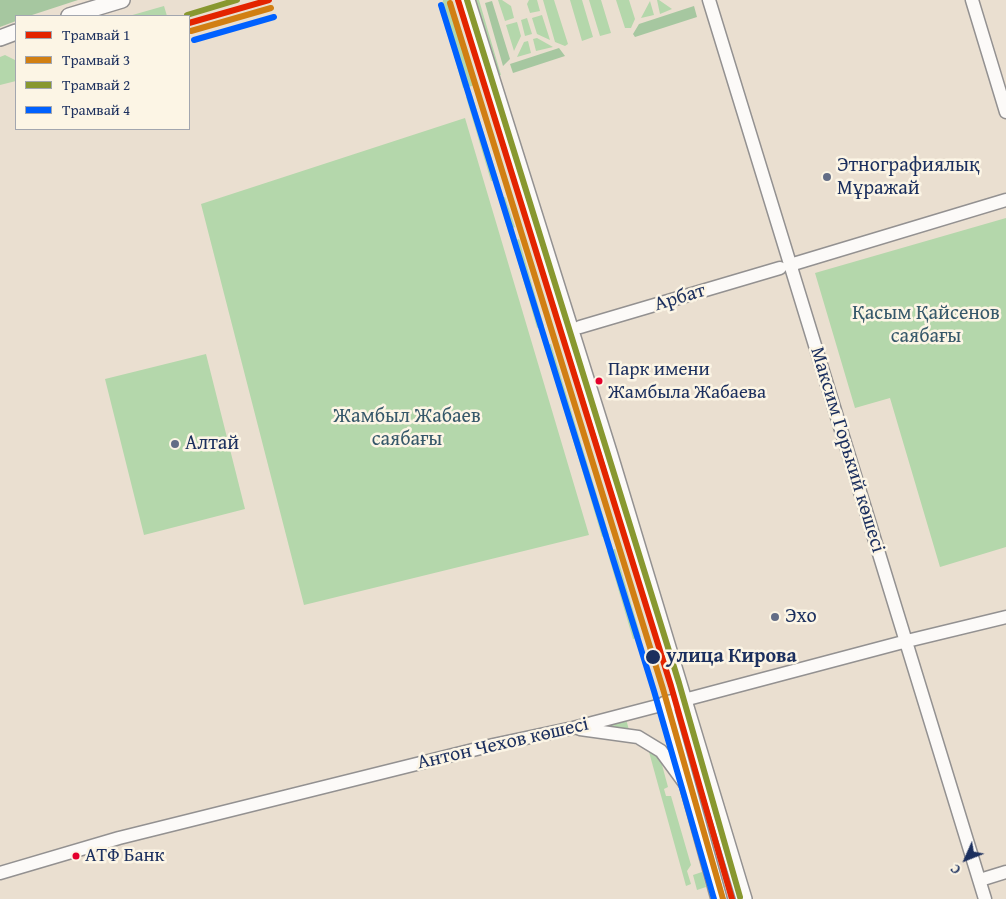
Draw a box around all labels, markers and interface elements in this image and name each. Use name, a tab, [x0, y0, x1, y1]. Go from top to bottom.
legend	[15, 15, 190, 130]
text: Трамвай 1	[62, 24, 130, 45]
text: Трамвай 3	[62, 49, 130, 70]
text: Трамвай 2	[62, 74, 130, 95]
text: Трамвай 4	[62, 99, 130, 120]
place label: Этнографиялық Мұражай	[837, 154, 980, 201]
marker: Этнографиялық Мұражай	[821, 171, 833, 183]
street label: Арбат	[651, 279, 709, 317]
park label: Қасым Қайсенов саябағы	[852, 302, 1000, 349]
street label: Максим Горький көшесі	[804, 344, 890, 556]
place label: Парк имени Жамбыла Жабаева	[608, 359, 766, 403]
marker: Парк имени Жамбыла Жабаева	[594, 376, 604, 386]
park label: Жамбыл Жабаев саябағы	[333, 405, 481, 452]
place label: Алтай	[185, 432, 239, 456]
marker: Алтай	[169, 438, 181, 450]
place label: Эхо	[785, 605, 817, 629]
marker: Эхо	[769, 611, 781, 623]
place label: улица Кирова	[666, 645, 797, 669]
marker: улица Кирова	[644, 648, 662, 666]
street label: Антон Чехов көшесі	[415, 713, 591, 775]
north arrow	[941, 834, 991, 884]
place label: АТФ Банк	[85, 845, 164, 867]
marker: АТФ Банк	[71, 851, 81, 861]
text: С	[945, 860, 965, 879]

